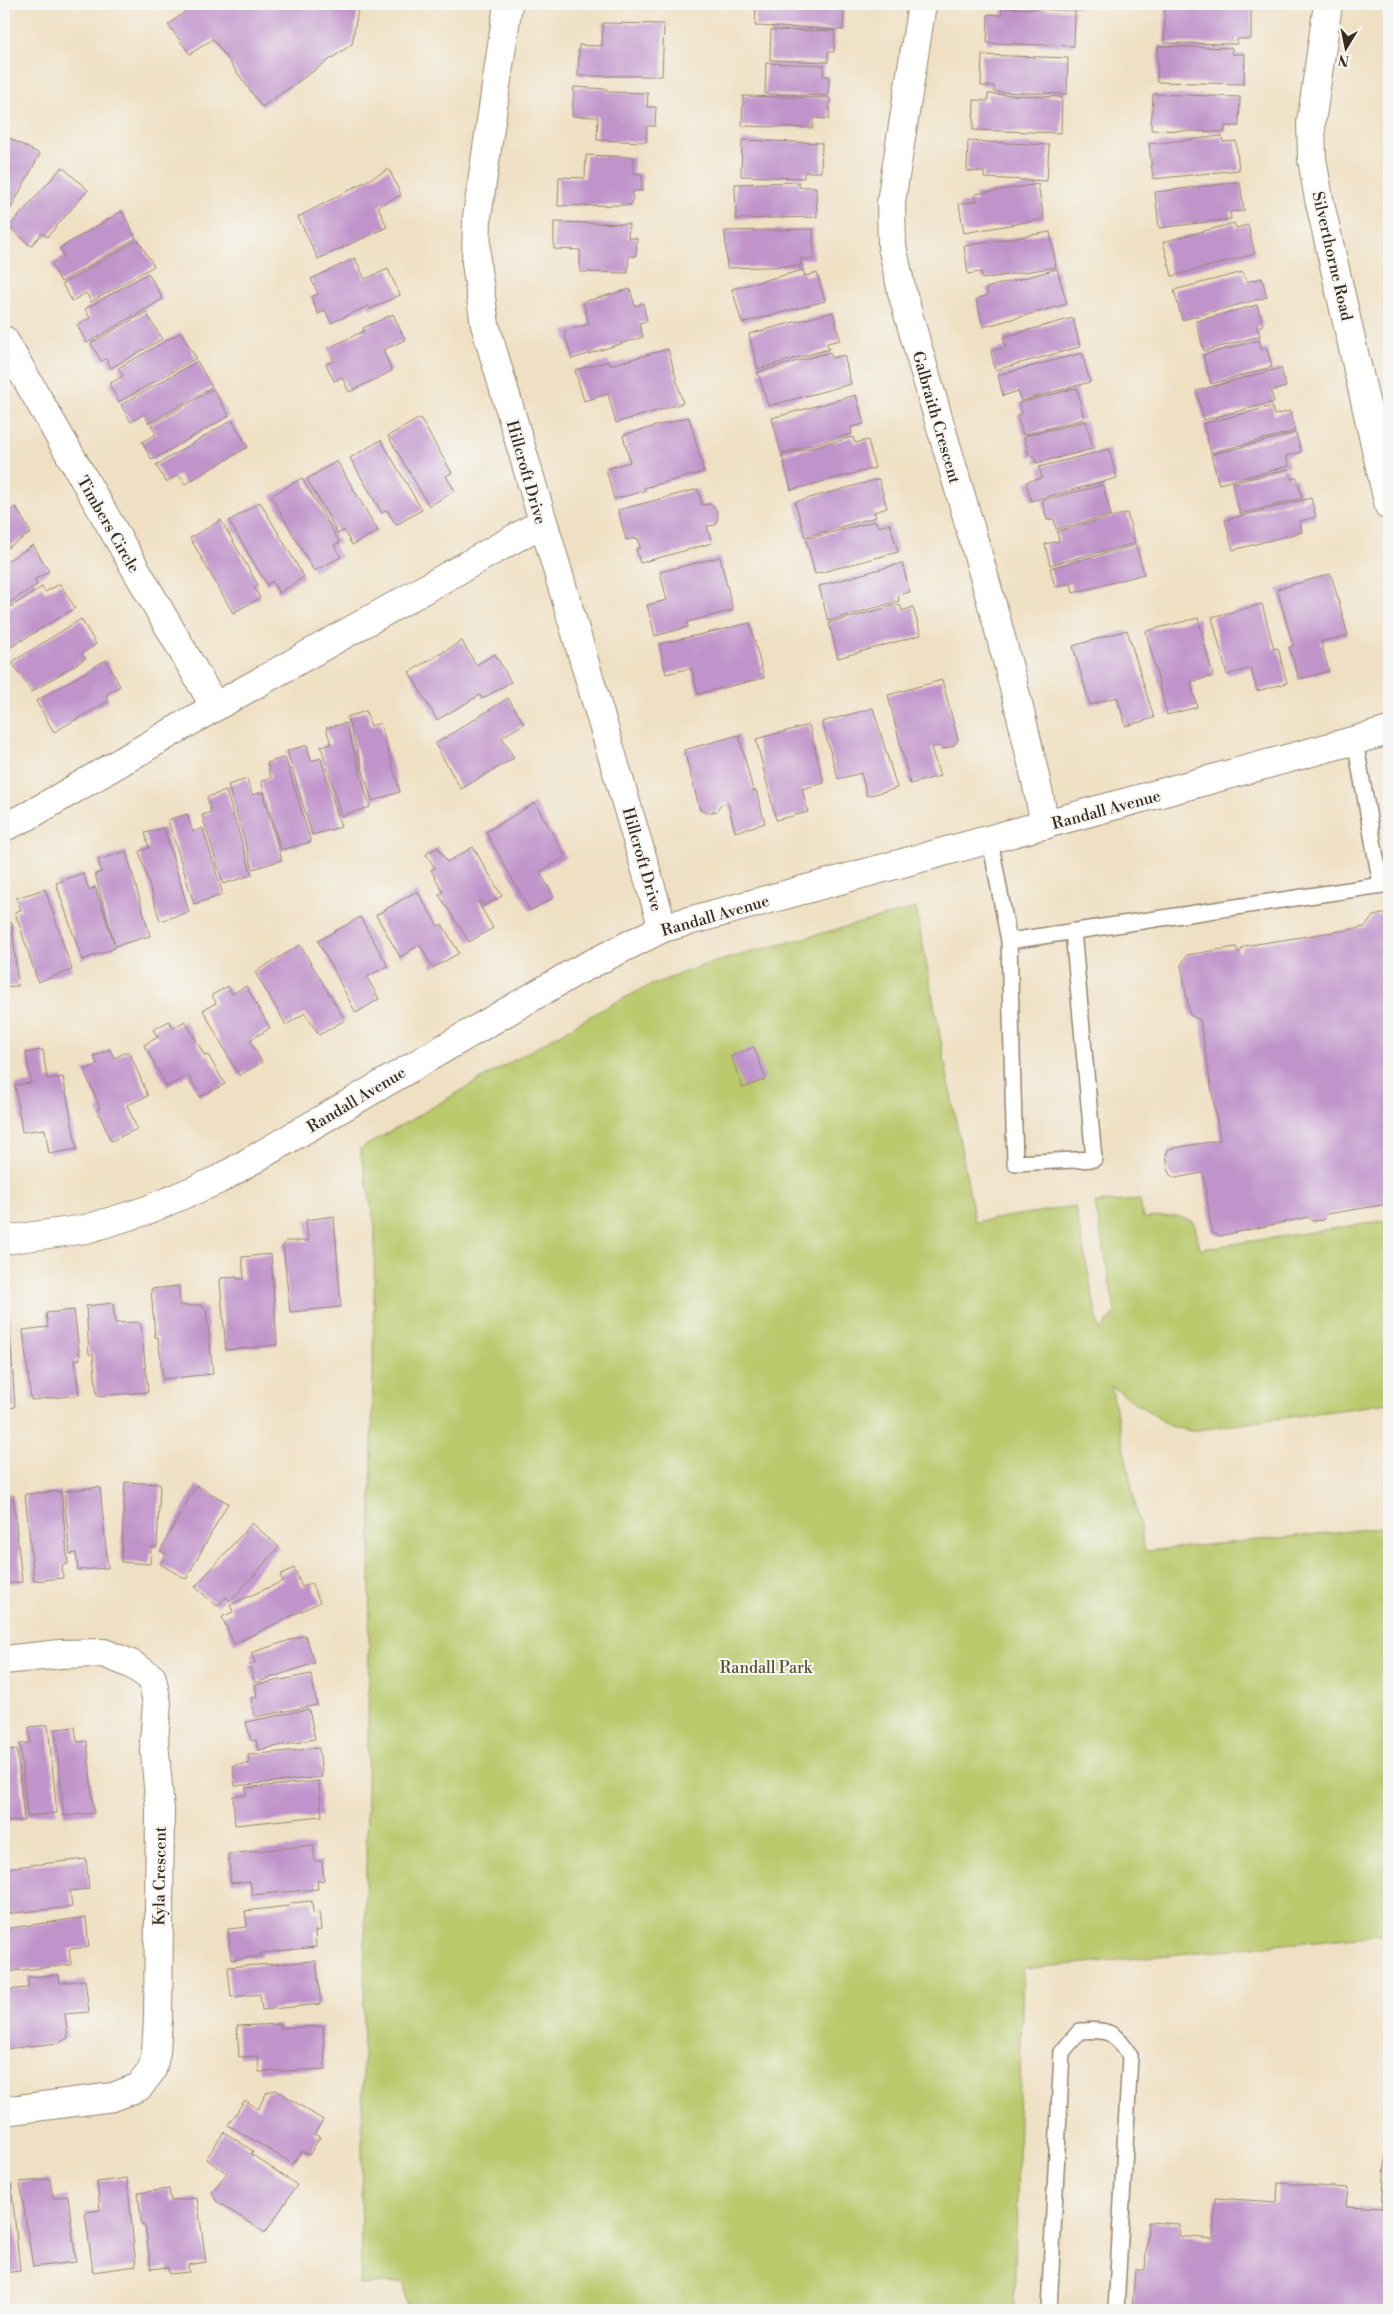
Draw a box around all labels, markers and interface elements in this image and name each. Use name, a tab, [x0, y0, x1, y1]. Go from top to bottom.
north arrow	[1320, 22, 1370, 72]
text: N	[1337, 50, 1351, 70]
street label: Silverthorne Road	[1307, 190, 1357, 323]
street label: Galbraith Crescent	[908, 349, 965, 486]
street label: Hillcroft Drive	[502, 418, 550, 527]
street label: Timbers Circle	[72, 472, 144, 577]
street label: Randall Avenue	[1050, 786, 1163, 834]
street label: Hillcroft Drive	[618, 805, 666, 914]
street label: Randall Avenue	[659, 891, 772, 941]
street label: Randall Avenue	[303, 1063, 410, 1137]
park label: Randall Park	[720, 1658, 814, 1678]
street label: Kyla Crescent	[149, 1826, 171, 1926]

